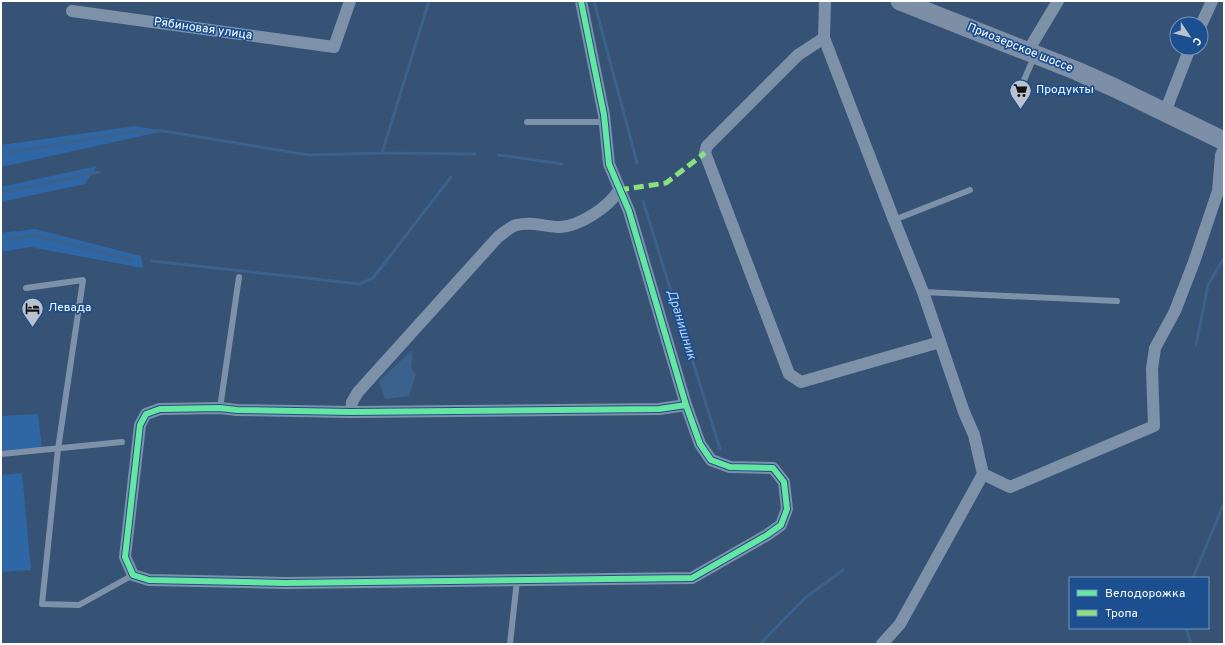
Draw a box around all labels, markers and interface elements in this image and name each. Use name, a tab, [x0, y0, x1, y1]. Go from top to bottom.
street label: Рябиновая улица	[153, 14, 253, 44]
north arrow	[1169, 16, 1209, 56]
street label: Приозерское шоссе	[965, 19, 1075, 77]
text: С	[1189, 34, 1204, 48]
supermarket icon: Продукты	[1008, 77, 1034, 110]
place label: Продукты	[1036, 82, 1094, 98]
water label: Дранишник	[663, 288, 699, 363]
hotel icon: Левада	[19, 295, 45, 328]
place label: Левада	[48, 300, 91, 316]
legend	[1069, 577, 1209, 629]
text: Велодорожка	[1105, 586, 1185, 602]
text: Тропа	[1105, 606, 1138, 622]

